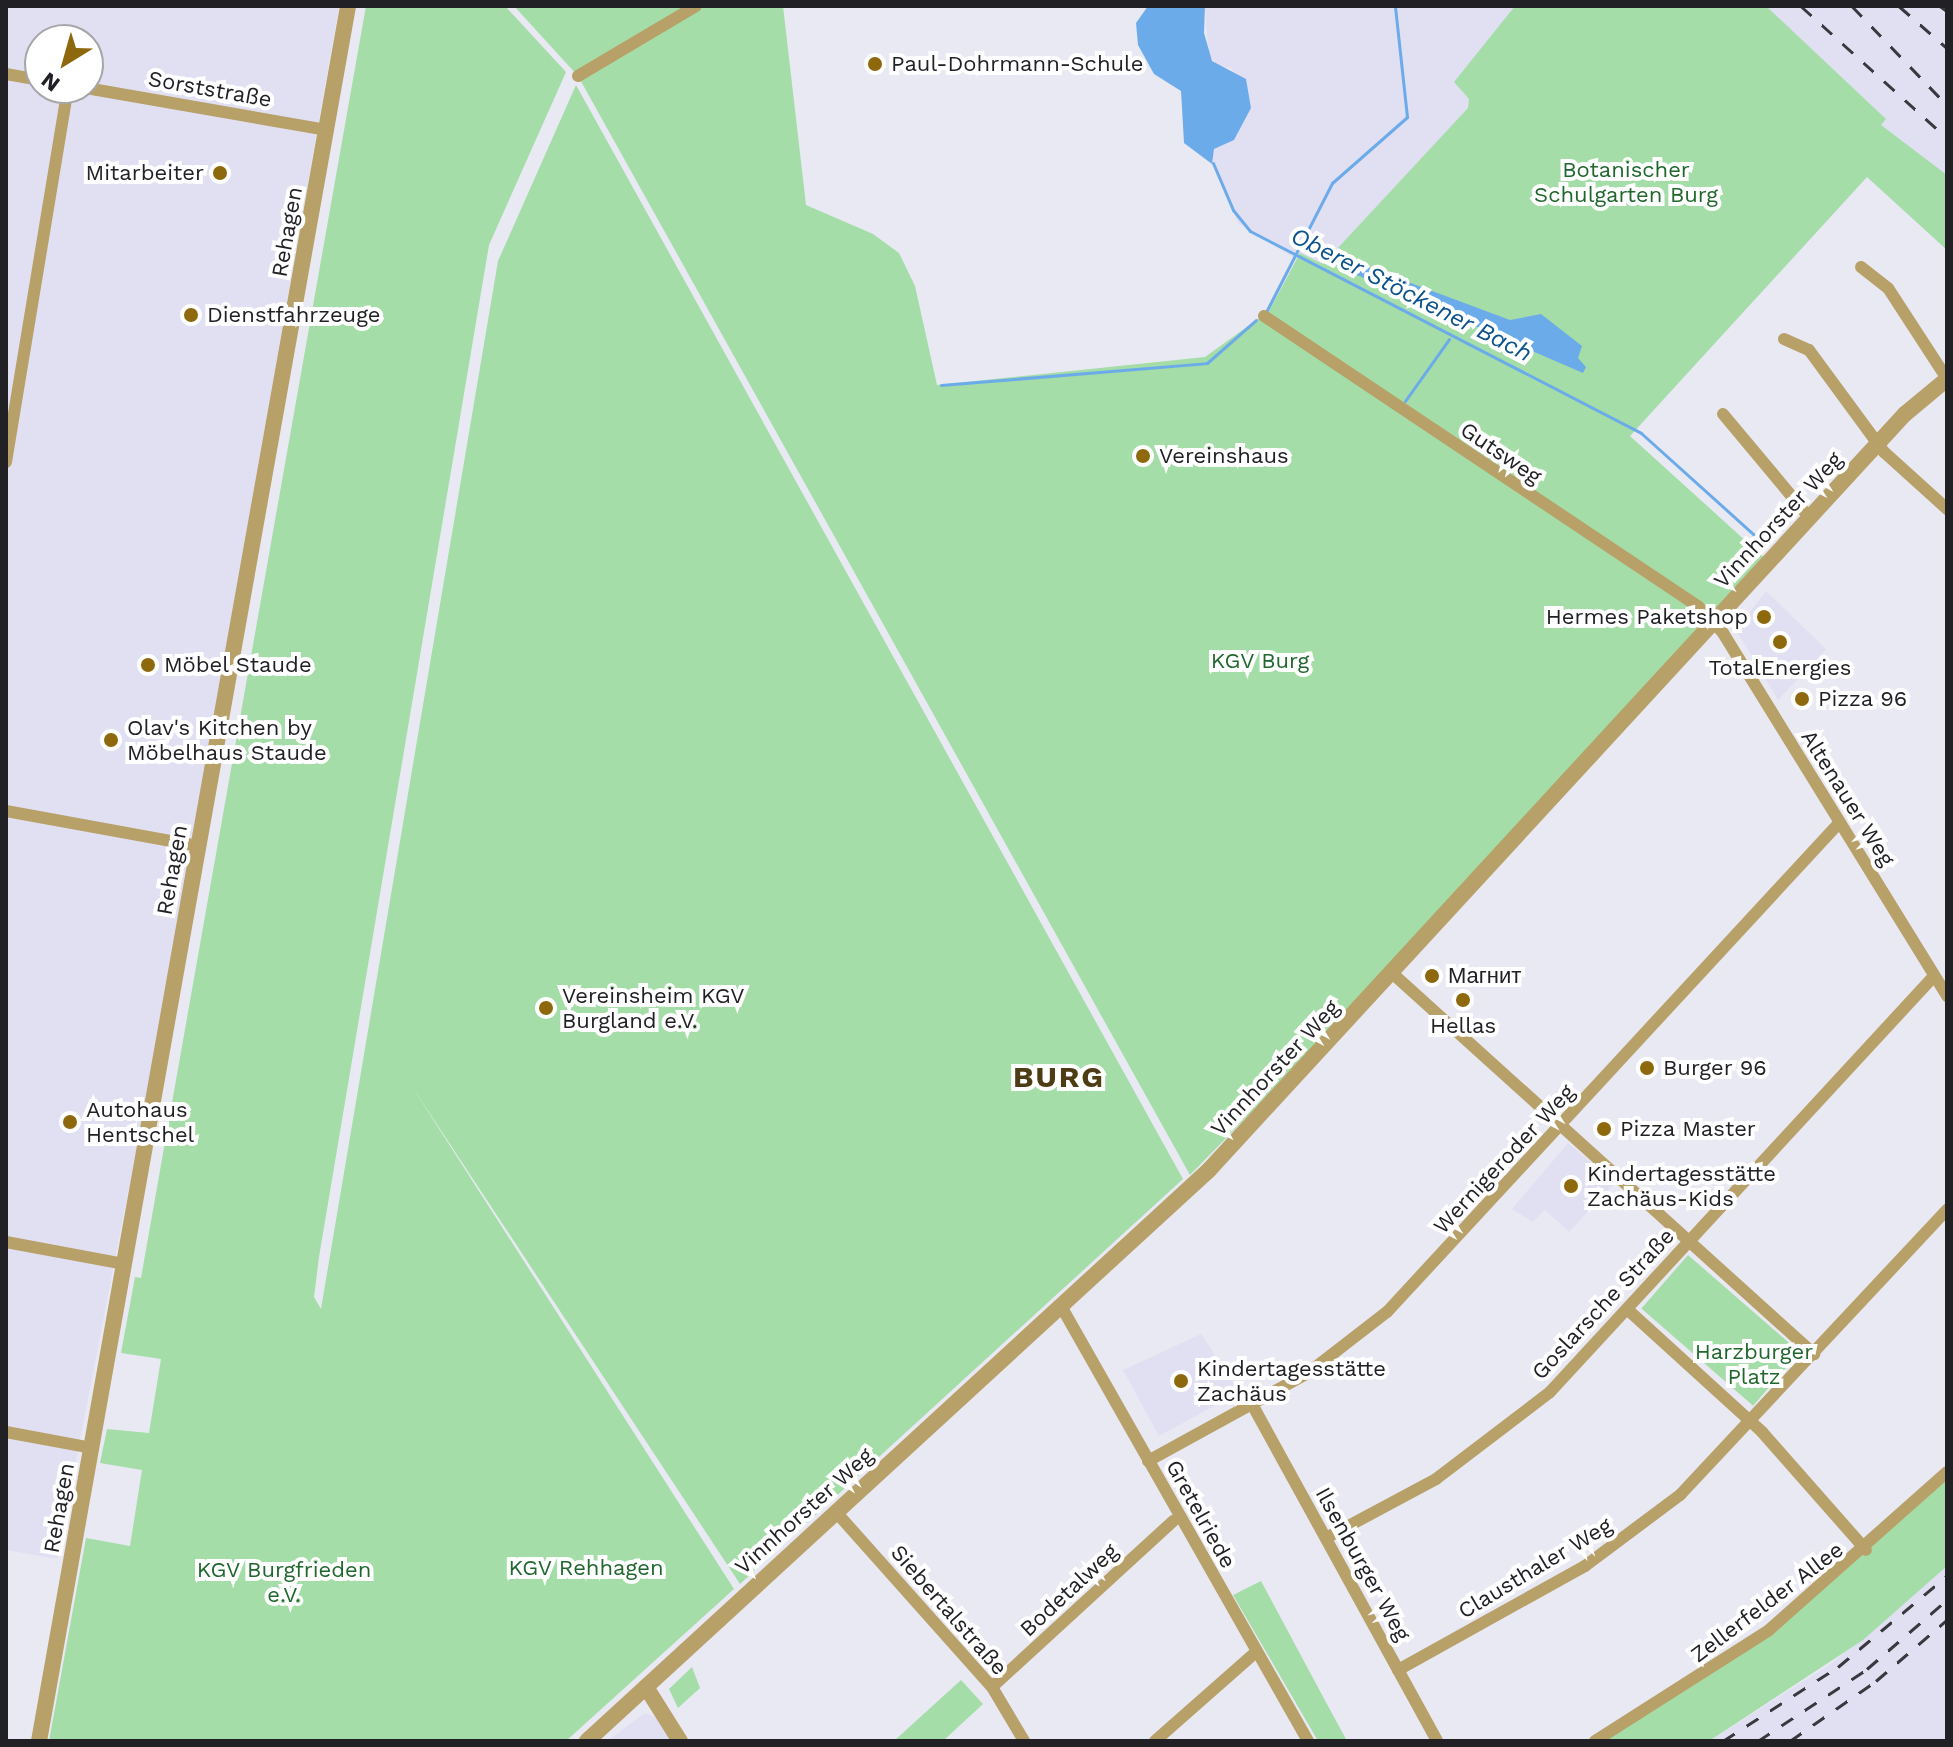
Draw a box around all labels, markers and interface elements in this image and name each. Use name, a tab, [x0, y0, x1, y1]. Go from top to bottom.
north arrow	[24, 24, 104, 104]
place label: Paul-Dohrmann-Schule	[891, 51, 1144, 77]
marker: Paul-Dohrmann-Schule	[866, 55, 884, 73]
street label: Sorststraße	[146, 65, 274, 113]
text: N	[36, 67, 64, 97]
park label: Botanischer Schulgarten Burg	[1534, 156, 1718, 208]
place label: Mitarbeiter	[85, 160, 204, 186]
marker: Mitarbeiter	[211, 164, 229, 182]
street label: Rehagen	[266, 185, 308, 279]
water label: Oberer Stöckener Bach	[1285, 221, 1537, 369]
place label: Dienstfahrzeuge	[207, 302, 381, 328]
marker: Dienstfahrzeuge	[182, 306, 200, 324]
street label: Gutsweg	[1455, 416, 1547, 490]
place label: Vereinshaus	[1159, 443, 1289, 469]
street label: Vinnhorster Weg	[1708, 446, 1848, 594]
marker: Vereinshaus	[1134, 447, 1152, 465]
place label: Hermes Paketshop	[1546, 604, 1748, 630]
marker: Hermes Paketshop	[1755, 608, 1773, 626]
marker: TotalEnergies	[1771, 633, 1789, 651]
park label: KGV Burg	[1210, 648, 1310, 674]
place label: Möbel Staude	[164, 652, 312, 678]
place label: TotalEnergies	[1709, 655, 1851, 681]
marker: Möbel Staude	[139, 656, 157, 674]
place label: Pizza 96	[1818, 686, 1908, 712]
marker: Pizza 96	[1793, 690, 1811, 708]
place label: Olav's Kitchen by Möbelhaus Staude	[127, 714, 327, 766]
street label: Altenauer Weg	[1795, 725, 1901, 871]
marker: Olav's Kitchen by Möbelhaus Staude	[102, 731, 120, 749]
street label: Rehagen	[151, 823, 193, 917]
place label: Магнит	[1448, 963, 1521, 989]
marker: Магнит	[1423, 967, 1441, 985]
place label: Vereinsheim KGV Burgland e.V.	[562, 982, 745, 1034]
marker: Hellas	[1454, 991, 1472, 1009]
street label: Vinnhorster Weg	[1205, 994, 1345, 1142]
marker: Vereinsheim KGV Burgland e.V.	[537, 999, 555, 1017]
place label: Hellas	[1430, 1013, 1496, 1039]
place label: Burger 96	[1663, 1055, 1767, 1081]
district label: BURG	[1013, 1059, 1105, 1095]
marker: Burger 96	[1638, 1059, 1656, 1077]
street label: Wernigeroder Weg	[1428, 1079, 1580, 1239]
place label: Autohaus Hentschel	[86, 1096, 194, 1148]
marker: Autohaus Hentschel	[61, 1113, 79, 1131]
place label: Pizza Master	[1620, 1116, 1756, 1142]
marker: Pizza Master	[1595, 1120, 1613, 1138]
place label: Kindertagesstätte Zachäus-Kids	[1587, 1160, 1776, 1212]
marker: Kindertagesstätte Zachäus-Kids	[1562, 1177, 1580, 1195]
street label: Goslarsche Straße	[1526, 1223, 1680, 1385]
park label: Harzburger Platz	[1695, 1338, 1813, 1390]
place label: Kindertagesstätte Zachäus	[1197, 1355, 1386, 1406]
marker: Kindertagesstätte Zachäus	[1172, 1372, 1190, 1390]
street label: Vinnhorster Weg	[729, 1442, 879, 1580]
street label: Gretelriede	[1160, 1455, 1242, 1573]
street label: Rehagen	[38, 1461, 80, 1555]
street label: Ilsenburger Weg	[1310, 1482, 1416, 1646]
street label: Clausthaler Weg	[1453, 1512, 1617, 1624]
street label: Zellerfelder Allee	[1685, 1536, 1849, 1668]
street label: Bodetalweg	[1015, 1538, 1123, 1642]
street label: Siebertalstraße	[885, 1539, 1013, 1681]
park label: KGV Rehhagen	[508, 1555, 664, 1581]
park label: KGV Burgfrieden e.V.	[196, 1556, 372, 1608]

